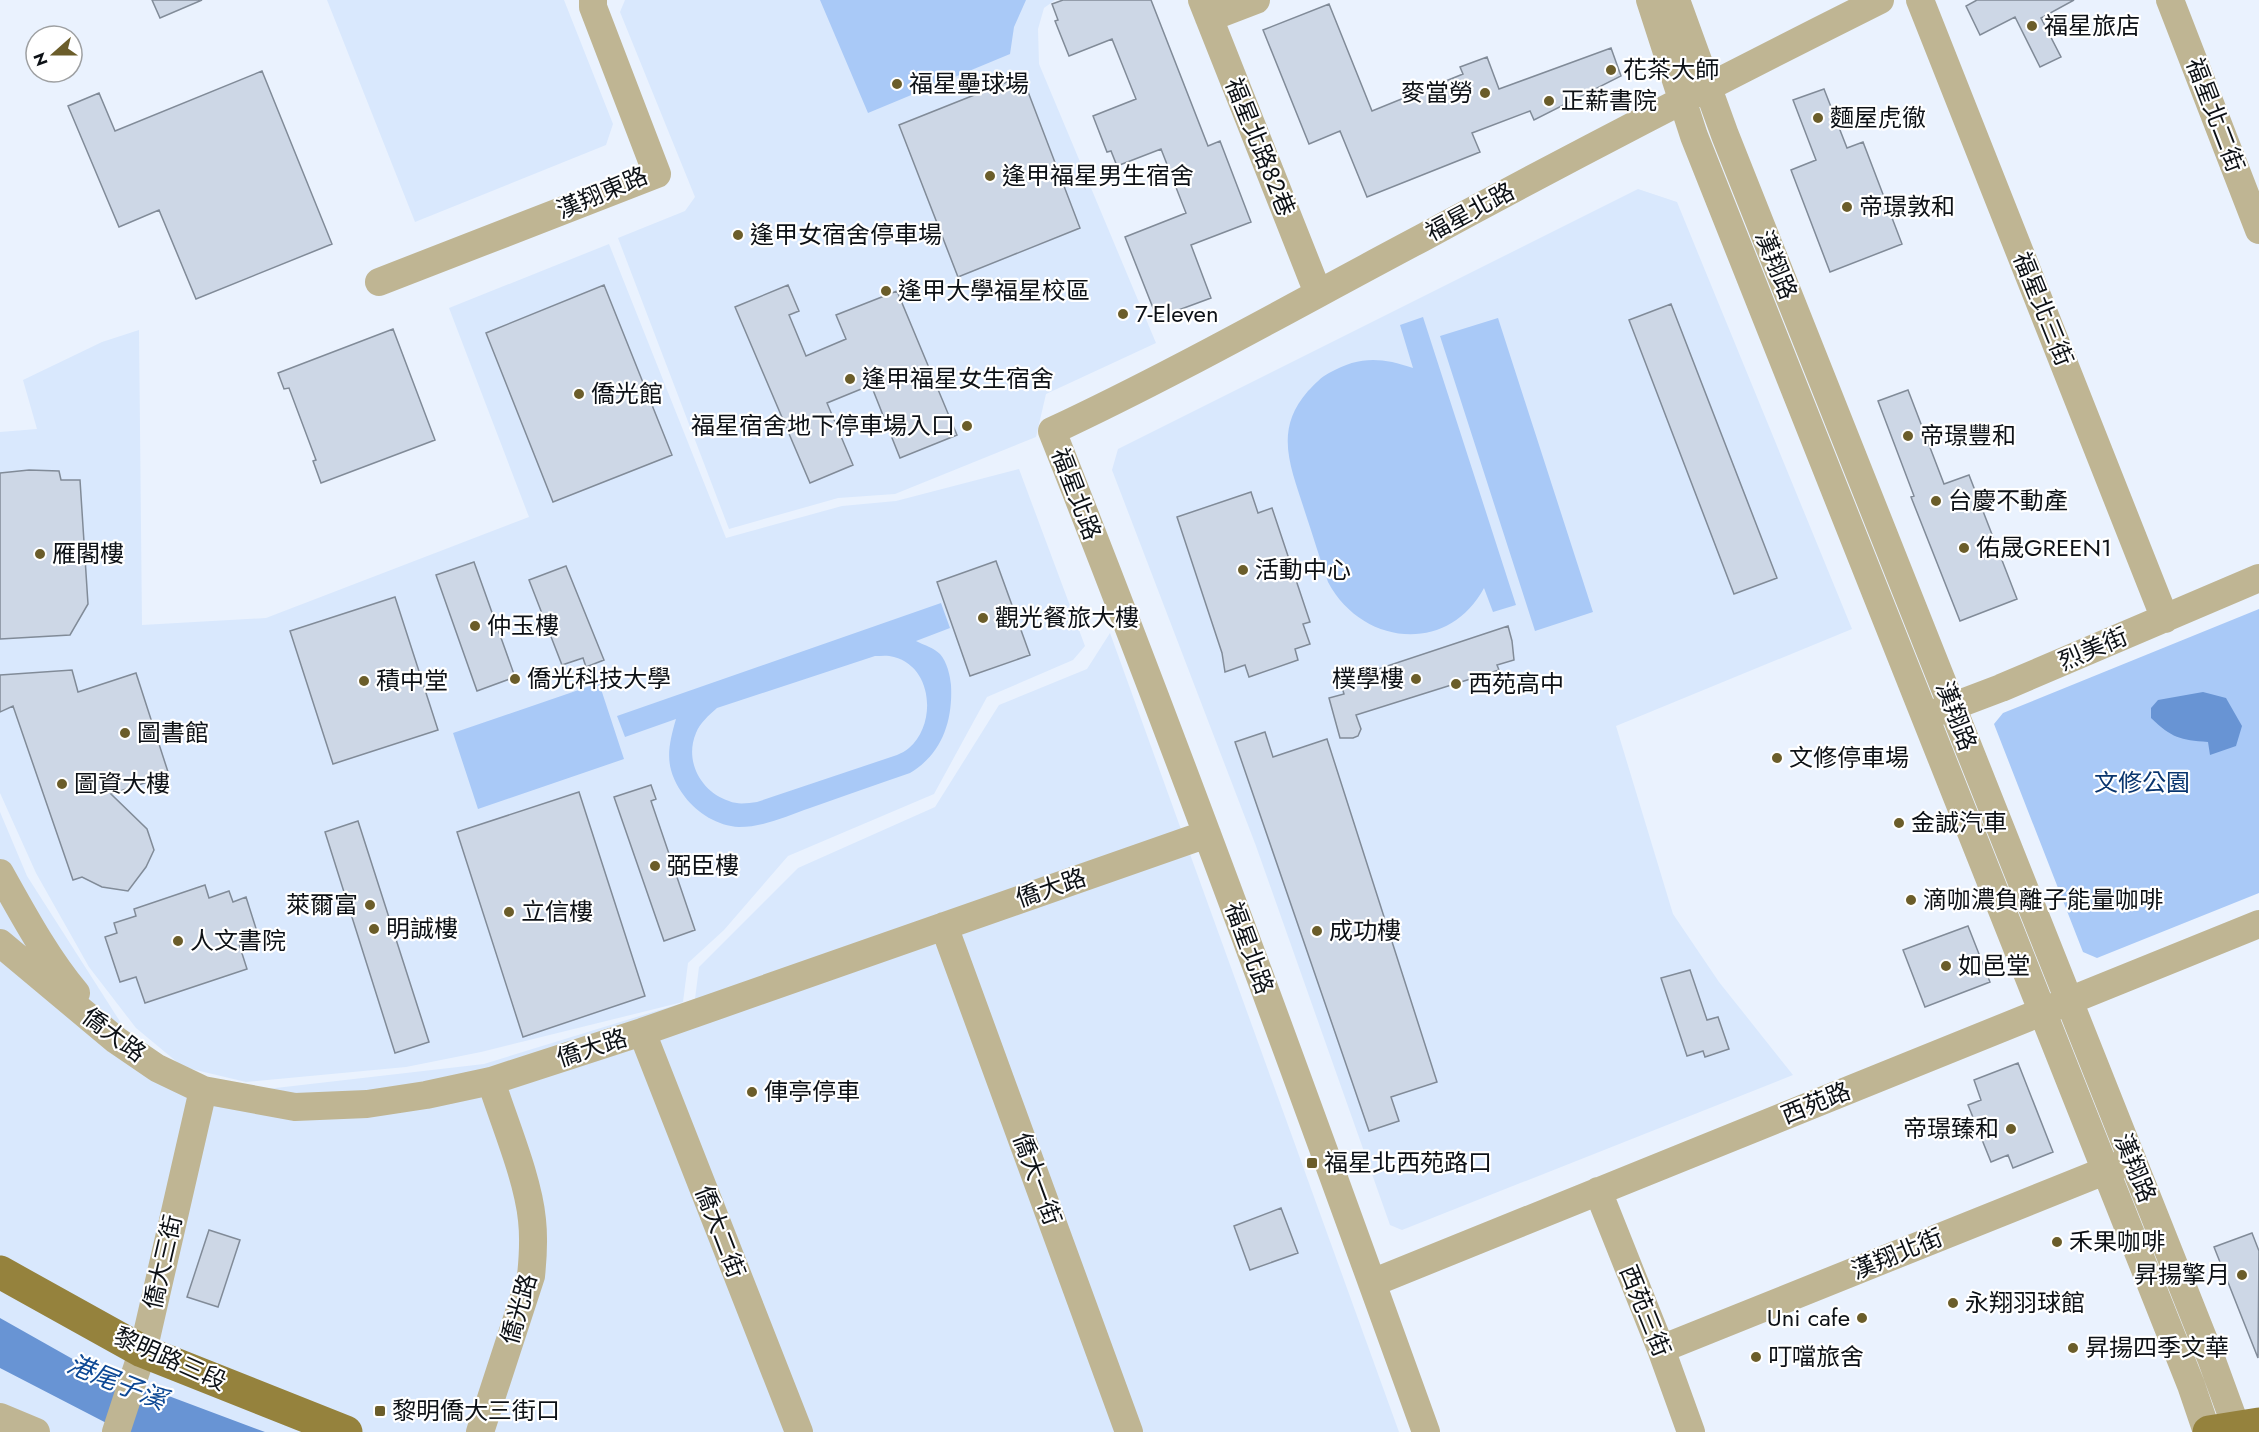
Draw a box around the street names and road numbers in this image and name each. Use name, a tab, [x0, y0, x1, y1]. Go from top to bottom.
street label: 福星北二街	[2178, 53, 2253, 177]
street label: 福星北路82巷	[1217, 72, 1304, 221]
street label: 漢翔東路	[551, 158, 653, 227]
street label: 福星北路	[1419, 174, 1520, 250]
street label: 漢翔路	[1747, 225, 1806, 305]
street label: 福星北三街	[2005, 247, 2082, 371]
street label: 福星北路	[1043, 443, 1110, 545]
street label: 烈美街	[2053, 618, 2133, 679]
street label: 漢翔路	[1927, 676, 1986, 756]
street label: 僑大路	[1011, 859, 1091, 916]
street label: 福星北路	[1217, 897, 1282, 999]
street label: 僑大路	[75, 999, 154, 1070]
street label: 僑大路	[552, 1020, 631, 1075]
street label: 西苑路	[1776, 1073, 1856, 1132]
street label: 僑大一街	[1005, 1128, 1070, 1230]
street label: 漢翔路	[2106, 1128, 2165, 1208]
street label: 僑大二街	[687, 1181, 754, 1283]
street label: 僑大三街	[135, 1211, 190, 1313]
street label: 漢翔北街	[1846, 1219, 1948, 1288]
street label: 西苑三街	[1611, 1260, 1680, 1362]
street label: 僑光路	[492, 1269, 545, 1348]
street label: 黎明路三段	[108, 1318, 232, 1399]

